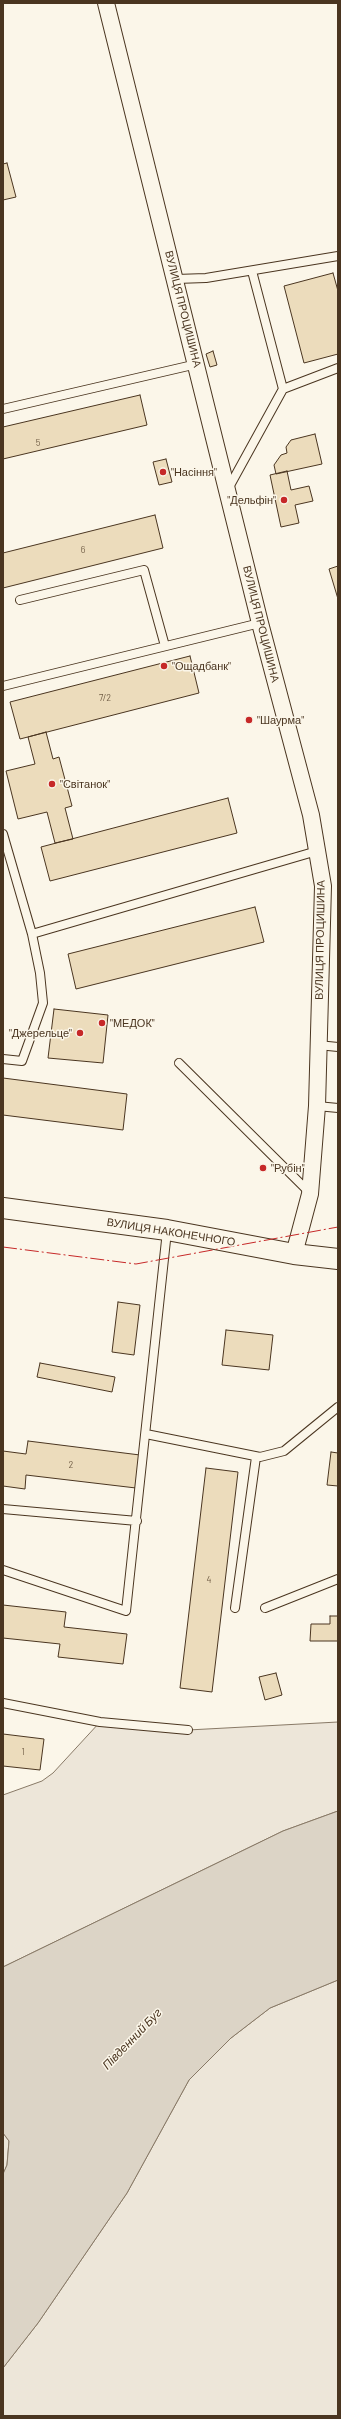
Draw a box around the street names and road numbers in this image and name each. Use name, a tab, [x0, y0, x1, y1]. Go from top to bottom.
street label: ВУЛИЦЯ ПРОЦИШИНА	[162, 249, 204, 369]
street label: ВУЛИЦЯ ПРОЦИШИНА	[240, 564, 282, 684]
street label: ВУЛИЦЯ ПРОЦИШИНА	[312, 880, 328, 1000]
street label: ВУЛИЦЯ НАКОНЕЧНОГО	[106, 1215, 236, 1249]

